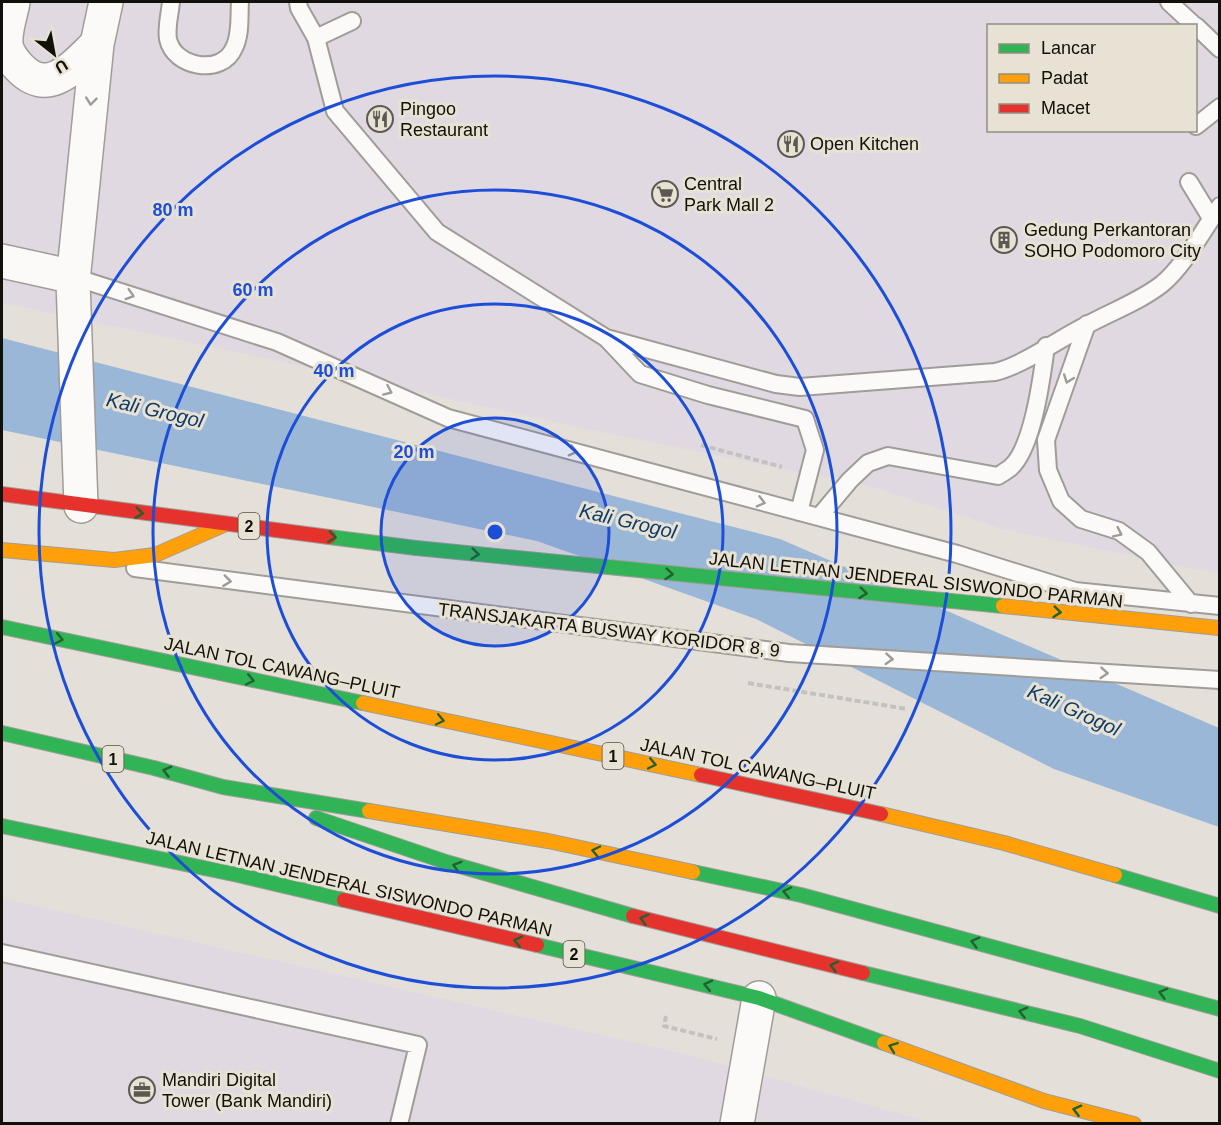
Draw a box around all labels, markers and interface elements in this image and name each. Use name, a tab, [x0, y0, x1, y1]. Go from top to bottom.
north arrow	[24, 24, 84, 84]
legend	[987, 24, 1197, 132]
text: Lancar	[1041, 38, 1096, 58]
text: U	[52, 56, 71, 77]
text: Padat	[1041, 68, 1088, 88]
one-way arrow	[85, 96, 98, 105]
text: Macet	[1041, 98, 1090, 118]
place label: Pingoo Restaurant	[400, 99, 488, 140]
restaurant icon: Pingoo Restaurant	[365, 104, 395, 134]
restaurant icon: Open Kitchen	[776, 129, 806, 159]
place label: Open Kitchen	[810, 134, 919, 154]
place label: Central Park Mall 2	[684, 174, 774, 215]
supermarket icon: Central Park Mall 2	[650, 179, 680, 209]
text: 80 m	[152, 200, 194, 220]
place label: Gedung Perkantoran SOHO Podomoro City	[1024, 220, 1201, 261]
building icon: Gedung Perkantoran SOHO Podomoro City	[989, 225, 1019, 255]
text: 60 m	[232, 280, 274, 300]
one-way arrow	[124, 288, 135, 300]
text: 40 m	[313, 361, 355, 381]
one-way arrow	[1062, 373, 1075, 384]
one-way arrow	[382, 384, 393, 396]
water label: Kali Grogol	[104, 388, 206, 432]
text: 20 m	[393, 442, 435, 462]
one-way arrow	[568, 444, 578, 457]
one-way arrow	[756, 495, 766, 508]
water label: Kali Grogol	[577, 499, 679, 543]
one-way arrow	[134, 506, 143, 518]
road number: 2	[238, 513, 260, 539]
centre of rings	[485, 522, 505, 542]
one-way arrow	[1112, 525, 1123, 537]
one-way arrow	[328, 530, 337, 543]
one-way arrow	[470, 547, 479, 560]
street label: JALAN LETNAN JENDERAL SISWONDO PARMAN	[708, 548, 1124, 612]
one-way arrow	[664, 567, 673, 580]
one-way arrow	[223, 574, 232, 586]
one-way arrow	[858, 586, 867, 599]
street label: TRANSJAKARTA BUSWAY KORIDOR 8, 9	[437, 599, 781, 661]
one-way arrow	[1052, 605, 1061, 618]
one-way arrow	[53, 632, 63, 645]
street label: JALAN TOL CAWANG–PLUIT	[162, 633, 402, 703]
one-way arrow	[884, 653, 893, 666]
one-way arrow	[1100, 666, 1109, 679]
one-way arrow	[244, 672, 254, 685]
water label: Kali Grogol	[1024, 680, 1124, 740]
one-way arrow	[435, 712, 445, 725]
street label: JALAN TOL CAWANG–PLUIT	[638, 734, 878, 804]
road number: 1	[602, 743, 624, 769]
road number: 1	[102, 746, 124, 772]
one-way arrow	[647, 757, 657, 770]
one-way arrow	[162, 766, 172, 779]
street label: JALAN LETNAN JENDERAL SISWONDO PARMAN	[144, 827, 554, 941]
one-way arrow	[591, 845, 601, 858]
one-way arrow	[452, 860, 462, 873]
one-way arrow	[782, 886, 792, 899]
one-way arrow	[640, 914, 650, 927]
one-way arrow	[513, 935, 523, 948]
one-way arrow	[970, 937, 981, 949]
road number: 2	[564, 941, 584, 967]
one-way arrow	[829, 961, 839, 974]
one-way arrow	[703, 979, 713, 992]
one-way arrow	[1158, 987, 1168, 1000]
one-way arrow	[1018, 1007, 1028, 1020]
one-way arrow	[888, 1041, 899, 1054]
place label: Mandiri Digital Tower (Bank Mandiri)	[162, 1070, 332, 1111]
office icon: Mandiri Digital Tower (Bank Mandiri)	[127, 1075, 157, 1105]
one-way arrow	[1072, 1104, 1082, 1117]

